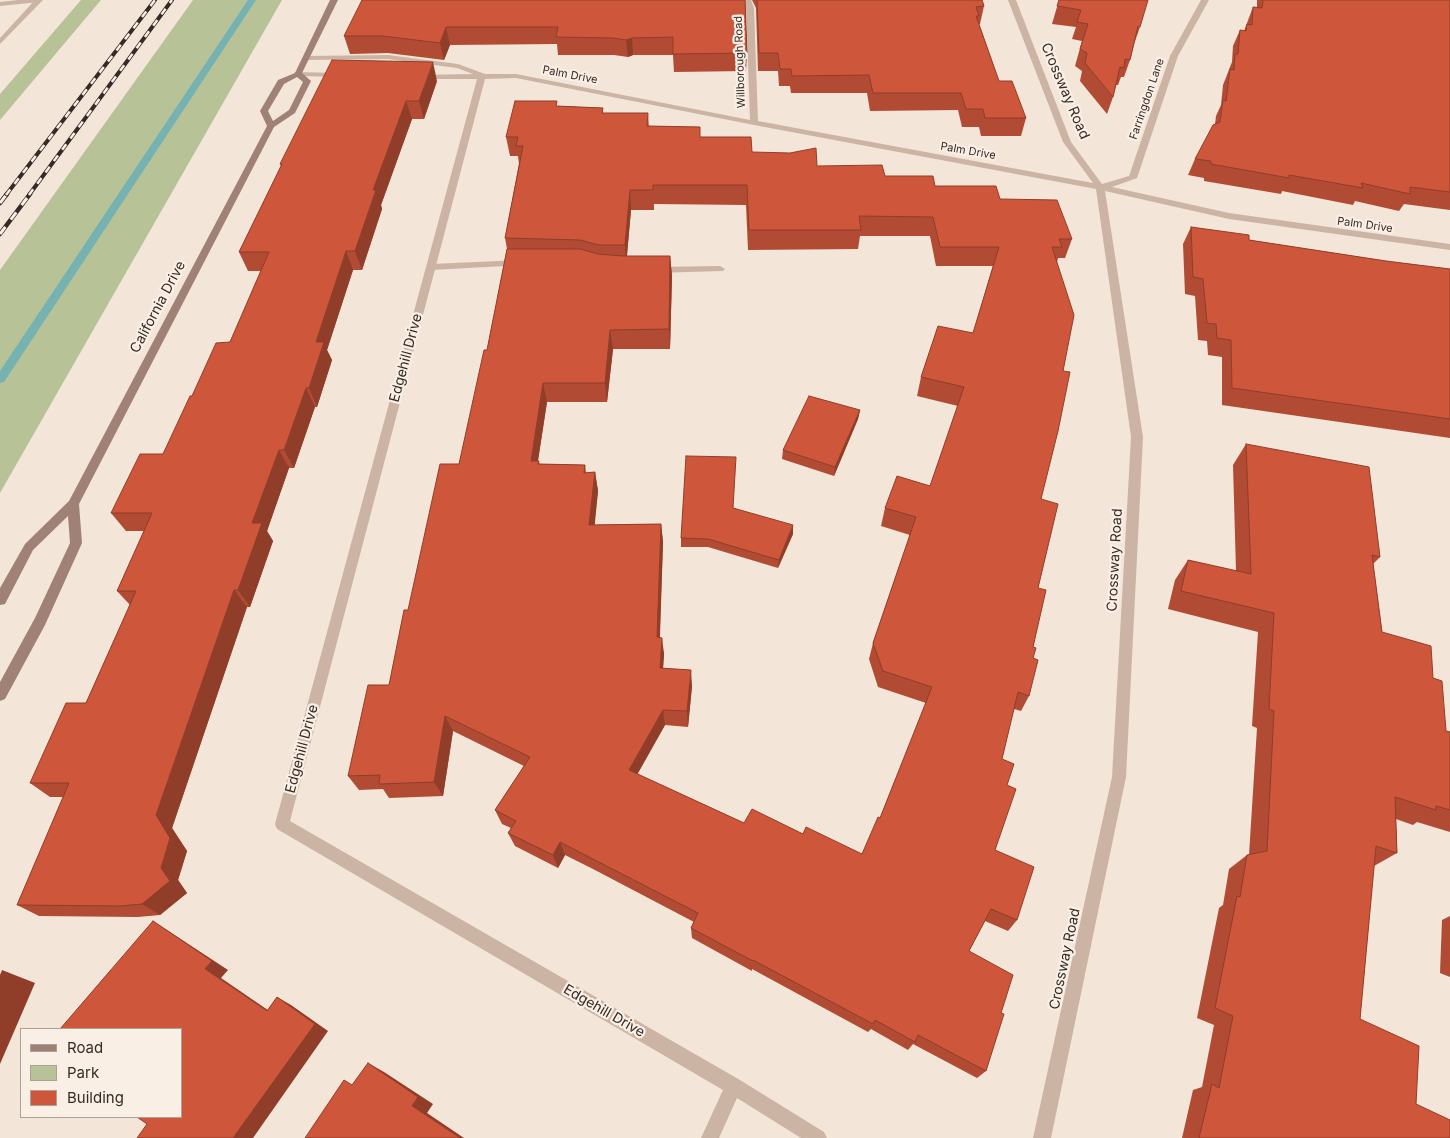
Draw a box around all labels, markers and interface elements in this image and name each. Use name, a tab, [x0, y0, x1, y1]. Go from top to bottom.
street label: Willborough Road	[732, 16, 748, 108]
street label: Crossway Road	[1037, 40, 1093, 142]
street label: Farringdon Lane	[1127, 57, 1167, 141]
street label: Palm Drive	[541, 63, 599, 87]
street label: Palm Drive	[939, 140, 997, 162]
street label: Palm Drive	[1336, 215, 1394, 235]
street label: California Drive	[127, 258, 189, 356]
street label: Edgehill Drive	[386, 312, 426, 404]
street label: Crossway Road	[1104, 508, 1126, 612]
street label: Edgehill Drive	[282, 703, 322, 795]
street label: Crossway Road	[1046, 907, 1084, 1011]
street label: Edgehill Drive	[560, 981, 648, 1041]
legend	[20, 1028, 182, 1118]
text: Road	[67, 1038, 103, 1057]
text: Park	[67, 1063, 99, 1082]
text: Building	[67, 1088, 124, 1107]

